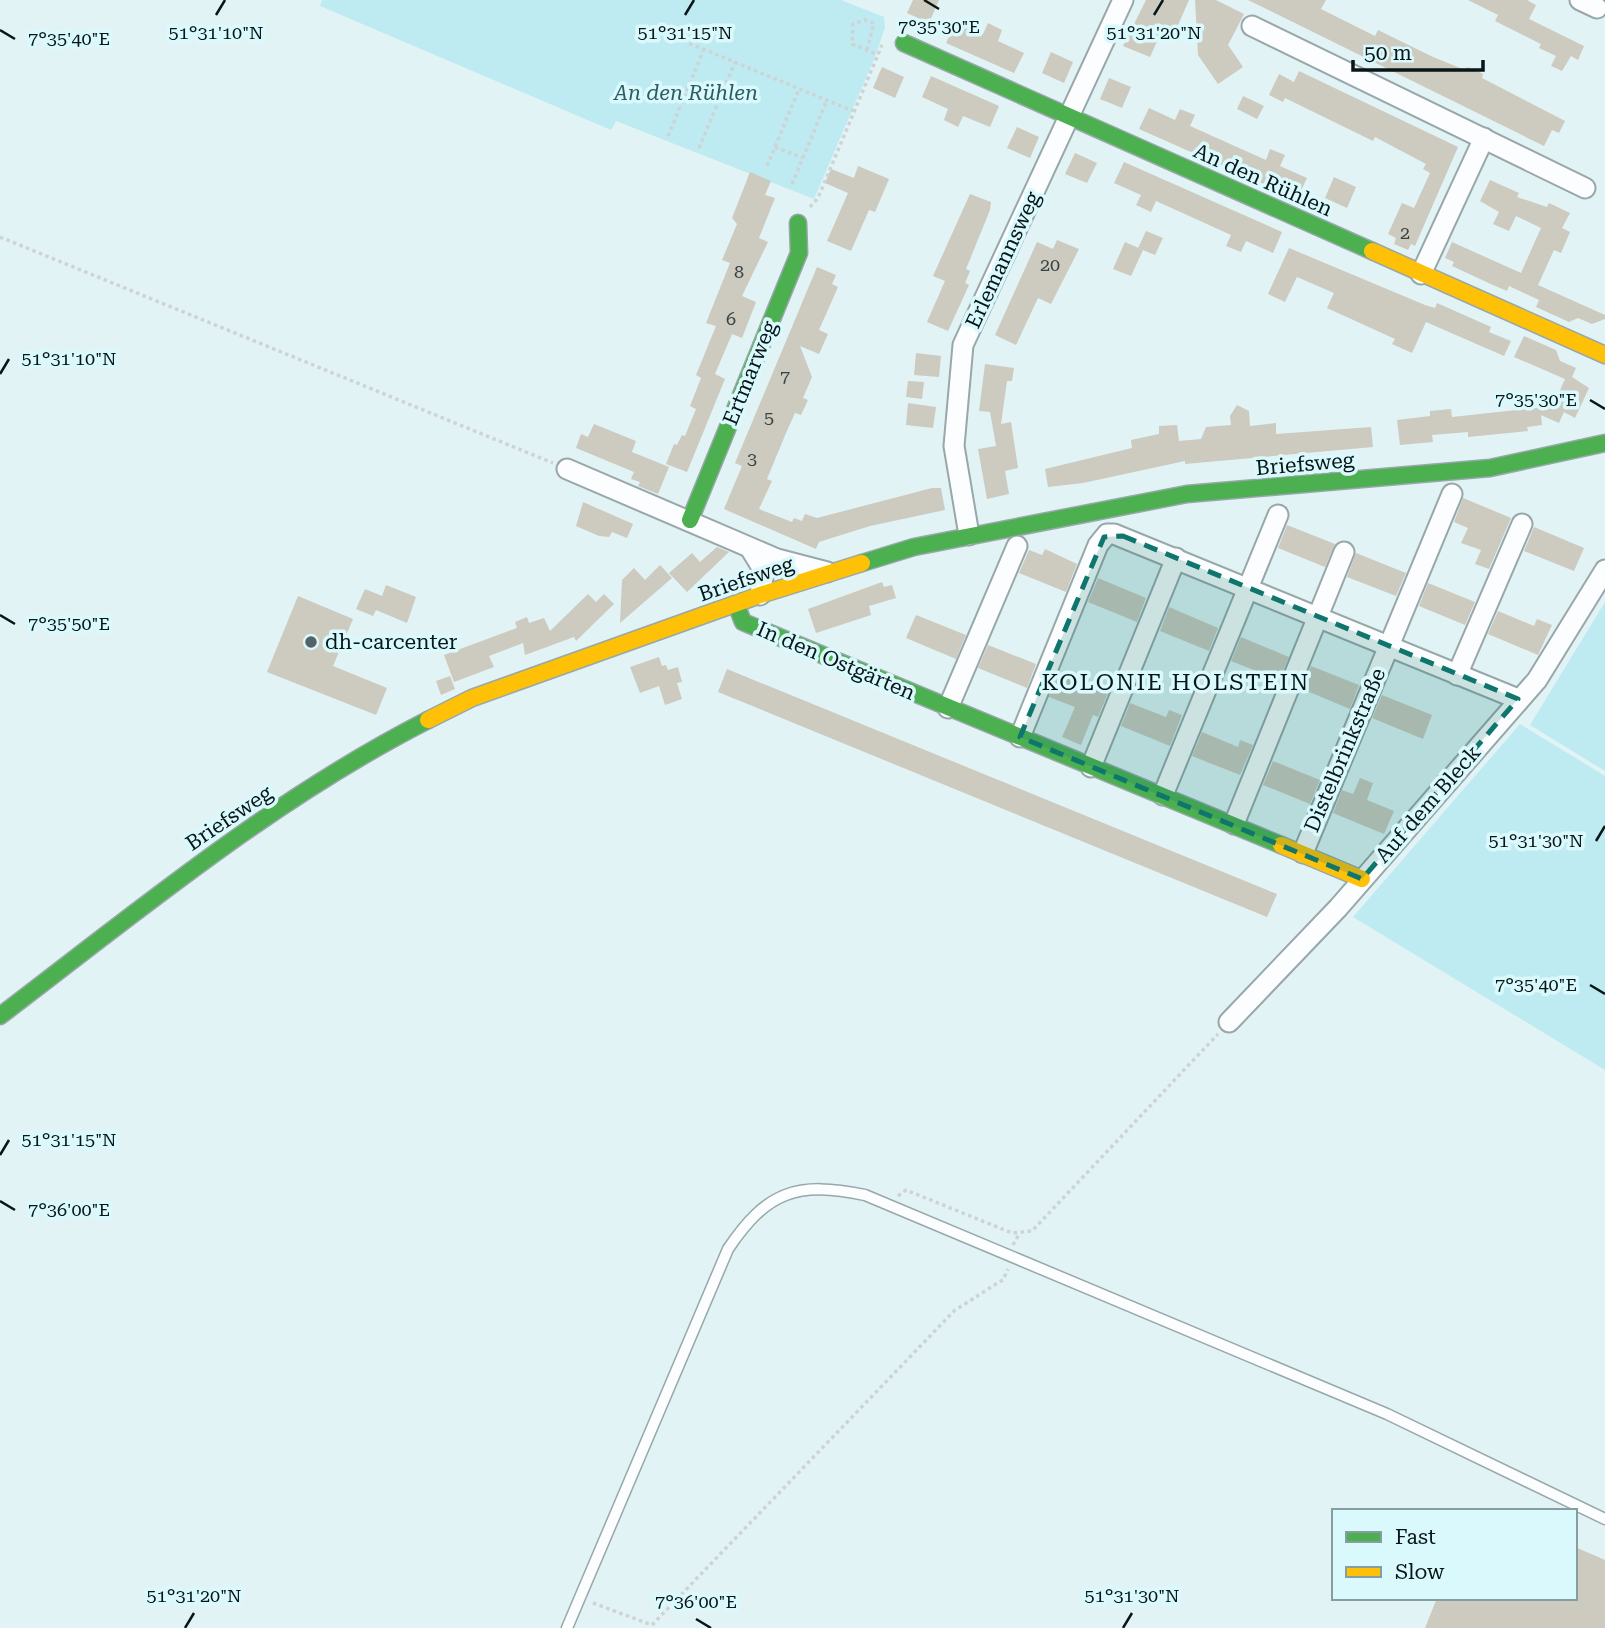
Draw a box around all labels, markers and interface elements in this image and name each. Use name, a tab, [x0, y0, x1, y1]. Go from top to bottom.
text: 7°35'30"E	[898, 16, 980, 37]
text: 51°31'10"N	[169, 22, 263, 43]
text: 51°31'15"N	[638, 22, 732, 43]
text: 51°31'20"N	[1107, 22, 1201, 43]
text: 7°35'40"E	[28, 28, 110, 49]
scale bar	[1353, 28, 1482, 72]
text: 50 m	[1364, 41, 1412, 65]
park label: An den Rühlen	[612, 81, 758, 105]
street label: An den Rühlen	[1190, 139, 1337, 222]
street label: Erlemannsweg	[961, 188, 1045, 332]
house number: 2	[1400, 222, 1410, 243]
house number: 20	[1040, 254, 1060, 275]
house number: 8	[734, 261, 744, 282]
house number: 6	[726, 308, 736, 329]
street label: Ertmarweg	[718, 317, 782, 429]
text: 51°31'10"N	[22, 348, 116, 369]
house number: 7	[780, 366, 790, 387]
text: 7°35'30"E	[1495, 389, 1577, 410]
house number: 5	[764, 407, 774, 428]
house number: 3	[747, 448, 757, 469]
street label: Briefsweg	[1255, 448, 1355, 480]
street label: Briefsweg	[695, 552, 797, 606]
text: 7°35'50"E	[28, 613, 110, 634]
street label: In den Ostgärten	[753, 617, 919, 705]
place label: dh-carcenter	[325, 630, 458, 654]
marker: dh-carcenter	[303, 634, 319, 650]
street label: Distelbrinkstraße	[1300, 664, 1390, 836]
district label: KOLONIE HOLSTEIN	[1042, 669, 1310, 696]
street label: Auf dem Bleck	[1371, 740, 1485, 868]
street label: Briefsweg	[181, 780, 277, 856]
text: 51°31'30"N	[1489, 830, 1583, 851]
text: 7°35'40"E	[1495, 974, 1577, 995]
text: 51°31'15"N	[22, 1129, 116, 1150]
text: 7°36'00"E	[28, 1199, 110, 1220]
legend	[1332, 1509, 1577, 1600]
text: Fast	[1395, 1525, 1436, 1549]
text: Slow	[1395, 1560, 1445, 1584]
text: 51°31'20"N	[147, 1585, 241, 1606]
text: 51°31'30"N	[1085, 1585, 1179, 1606]
text: 7°36'00"E	[655, 1591, 737, 1612]

